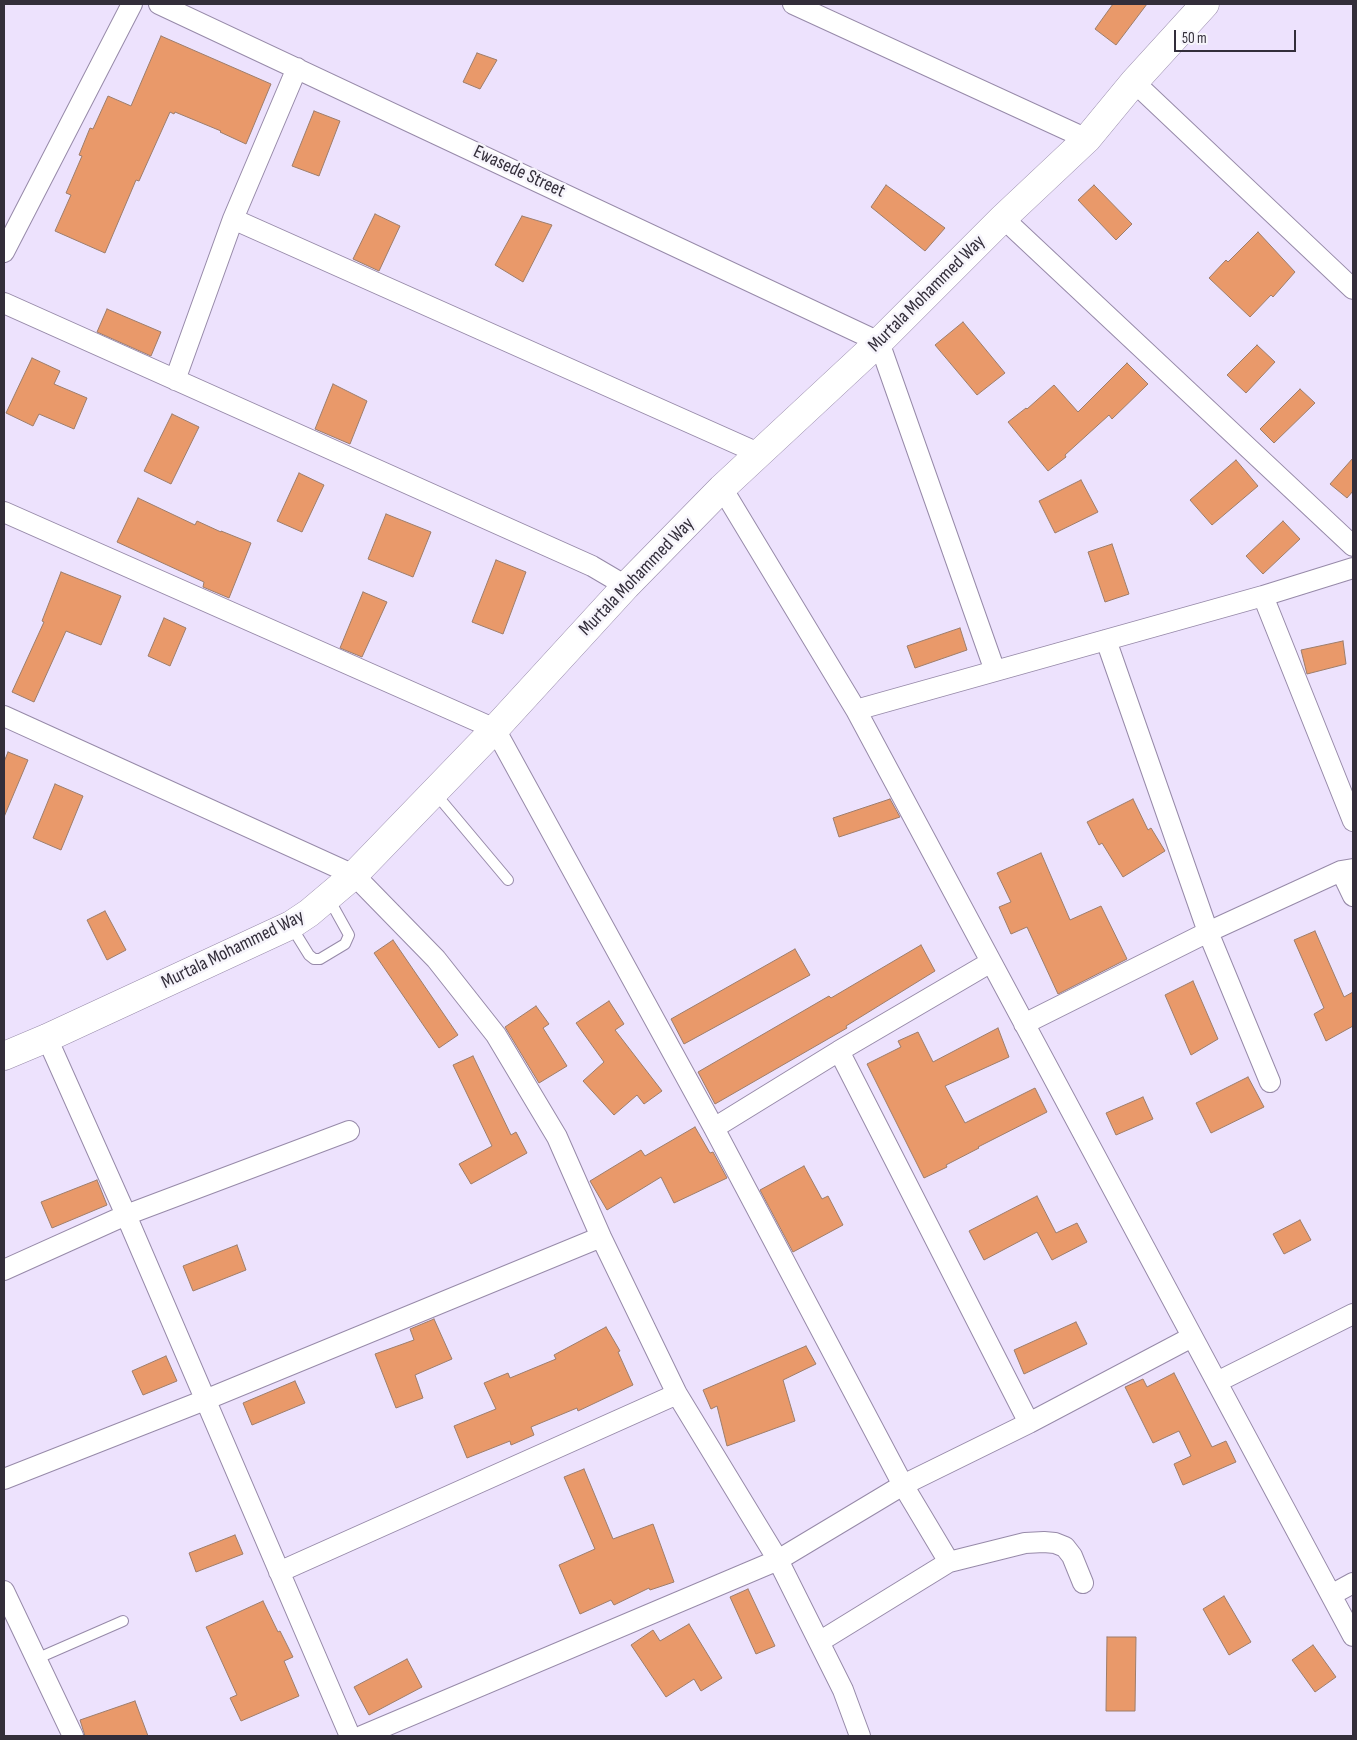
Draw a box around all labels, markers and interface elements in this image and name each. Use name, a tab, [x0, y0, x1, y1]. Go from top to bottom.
scale bar	[1177, 20, 1300, 52]
text: 50 m	[1182, 29, 1207, 48]
street label: Ewasede Street	[469, 141, 569, 203]
street label: Murtala Mohammed Way	[864, 231, 990, 357]
street label: Murtala Mohammed Way	[575, 513, 699, 641]
street label: Murtala Mohammed Way	[158, 906, 308, 994]

